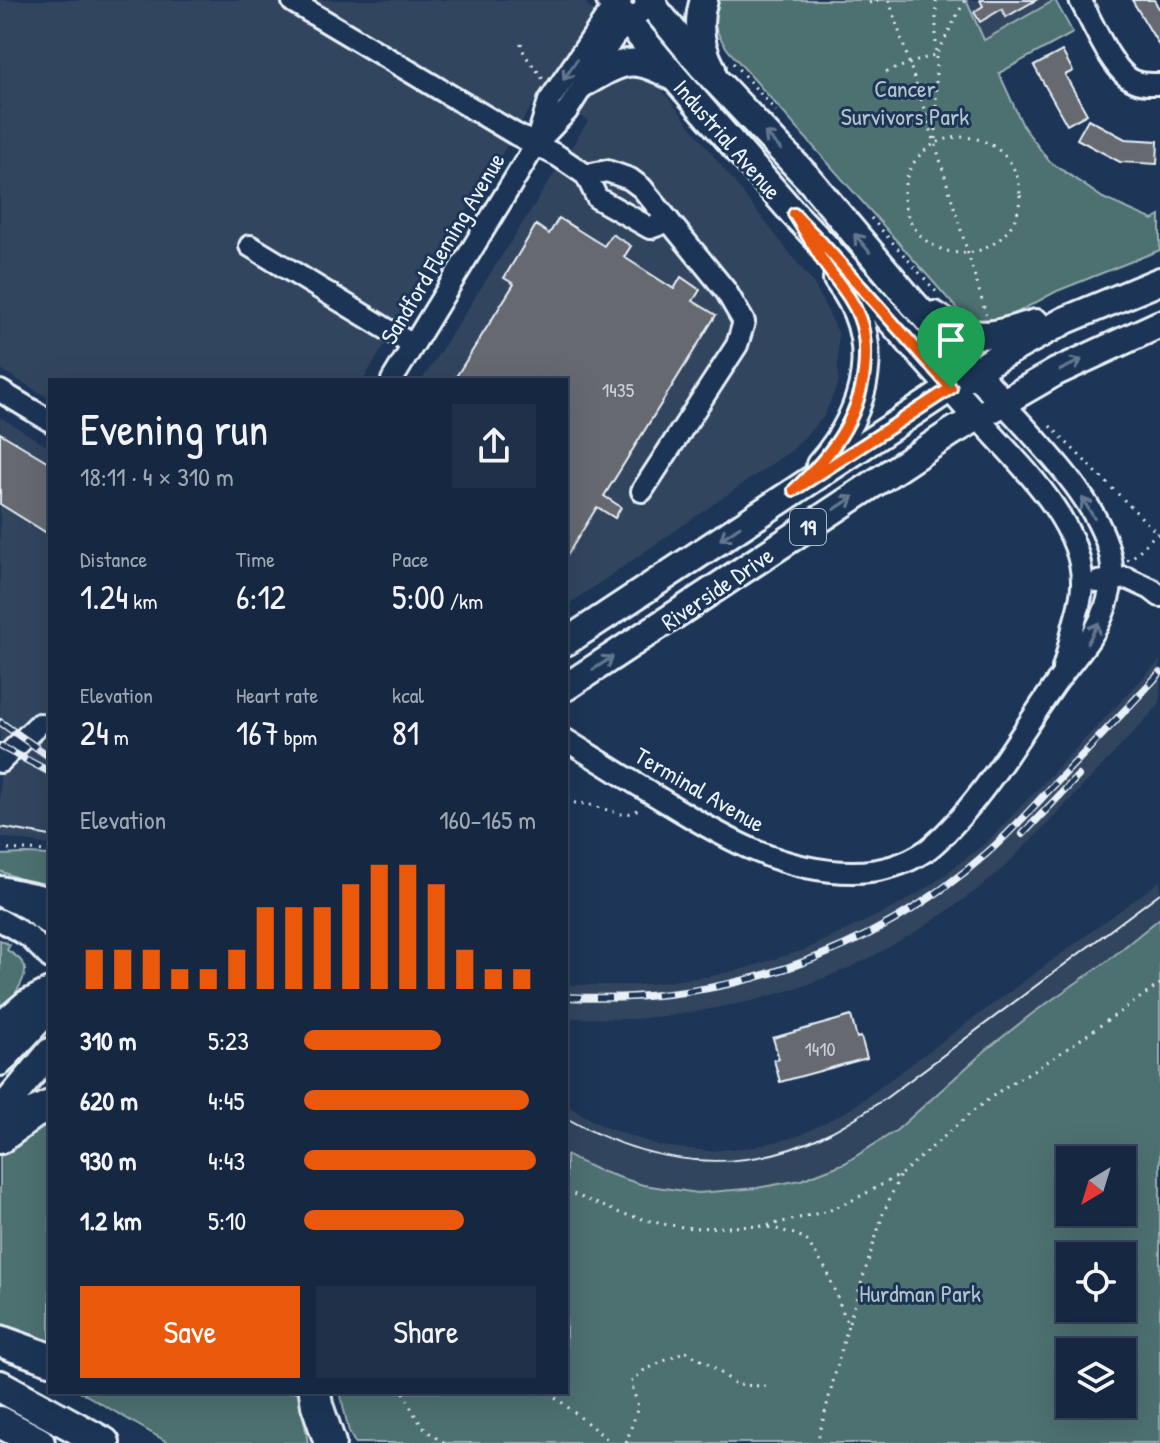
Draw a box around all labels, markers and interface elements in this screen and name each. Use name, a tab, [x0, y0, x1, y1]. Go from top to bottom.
one-way arrow	[562, 58, 578, 80]
street label: Industrial Avenue	[667, 72, 789, 206]
park label: Cancer Survivors Park	[841, 72, 969, 132]
one-way arrow	[763, 131, 782, 151]
street label: Sandford Fleming Avenue	[372, 146, 512, 349]
one-way arrow	[853, 233, 871, 253]
pin	[917, 306, 985, 388]
icon: arrive	[929, 318, 973, 362]
one-way arrow	[1058, 357, 1082, 372]
house number: 1435	[602, 376, 635, 403]
text: Evening run	[80, 399, 268, 459]
button: share	[452, 404, 536, 488]
text: 18:11 · 4 × 310 m	[80, 459, 234, 494]
one-way arrow	[832, 495, 855, 511]
one-way arrow	[1080, 497, 1096, 520]
road number: 19	[790, 509, 826, 545]
one-way arrow	[719, 525, 741, 542]
street label: Riverside Drive	[655, 538, 780, 637]
text: Distance	[80, 544, 147, 574]
text: Time	[236, 544, 275, 574]
text: Pace	[392, 544, 429, 574]
text: 1.24	[80, 574, 128, 620]
text: 6:12	[236, 574, 286, 620]
text: 5:00	[392, 574, 445, 620]
text: km	[128, 586, 157, 616]
text: /km	[445, 586, 483, 616]
one-way arrow	[1085, 622, 1101, 645]
one-way arrow	[591, 655, 613, 672]
text: Elevation	[80, 680, 153, 710]
text: Heart rate	[236, 680, 318, 710]
text: kcal	[392, 680, 424, 710]
text: 24	[80, 710, 109, 756]
text: 167	[236, 710, 279, 756]
text: 81	[392, 710, 419, 756]
text: m	[109, 722, 129, 752]
text: bpm	[279, 722, 317, 752]
street label: Terminal Avenue	[629, 739, 771, 839]
text: Elevation	[80, 802, 166, 837]
text: 160–165 m	[439, 802, 536, 837]
text: 310 m	[80, 1023, 136, 1058]
text: 5:23	[208, 1023, 249, 1058]
house number: 1410	[805, 1035, 836, 1062]
text: 620 m	[80, 1083, 138, 1118]
text: 4:45	[208, 1083, 245, 1118]
text: 930 m	[80, 1143, 137, 1178]
text: 4:43	[208, 1143, 245, 1178]
north arrow	[1056, 1146, 1136, 1226]
map controls	[1056, 1146, 1136, 1418]
text: 1.2 km	[80, 1203, 142, 1238]
text: 5:10	[208, 1203, 246, 1238]
button: locate	[1056, 1242, 1136, 1322]
park label: Hurdman Park	[859, 1277, 981, 1309]
button: Save	[80, 1286, 300, 1378]
button: Share	[316, 1286, 536, 1378]
button: layers	[1056, 1338, 1136, 1418]

